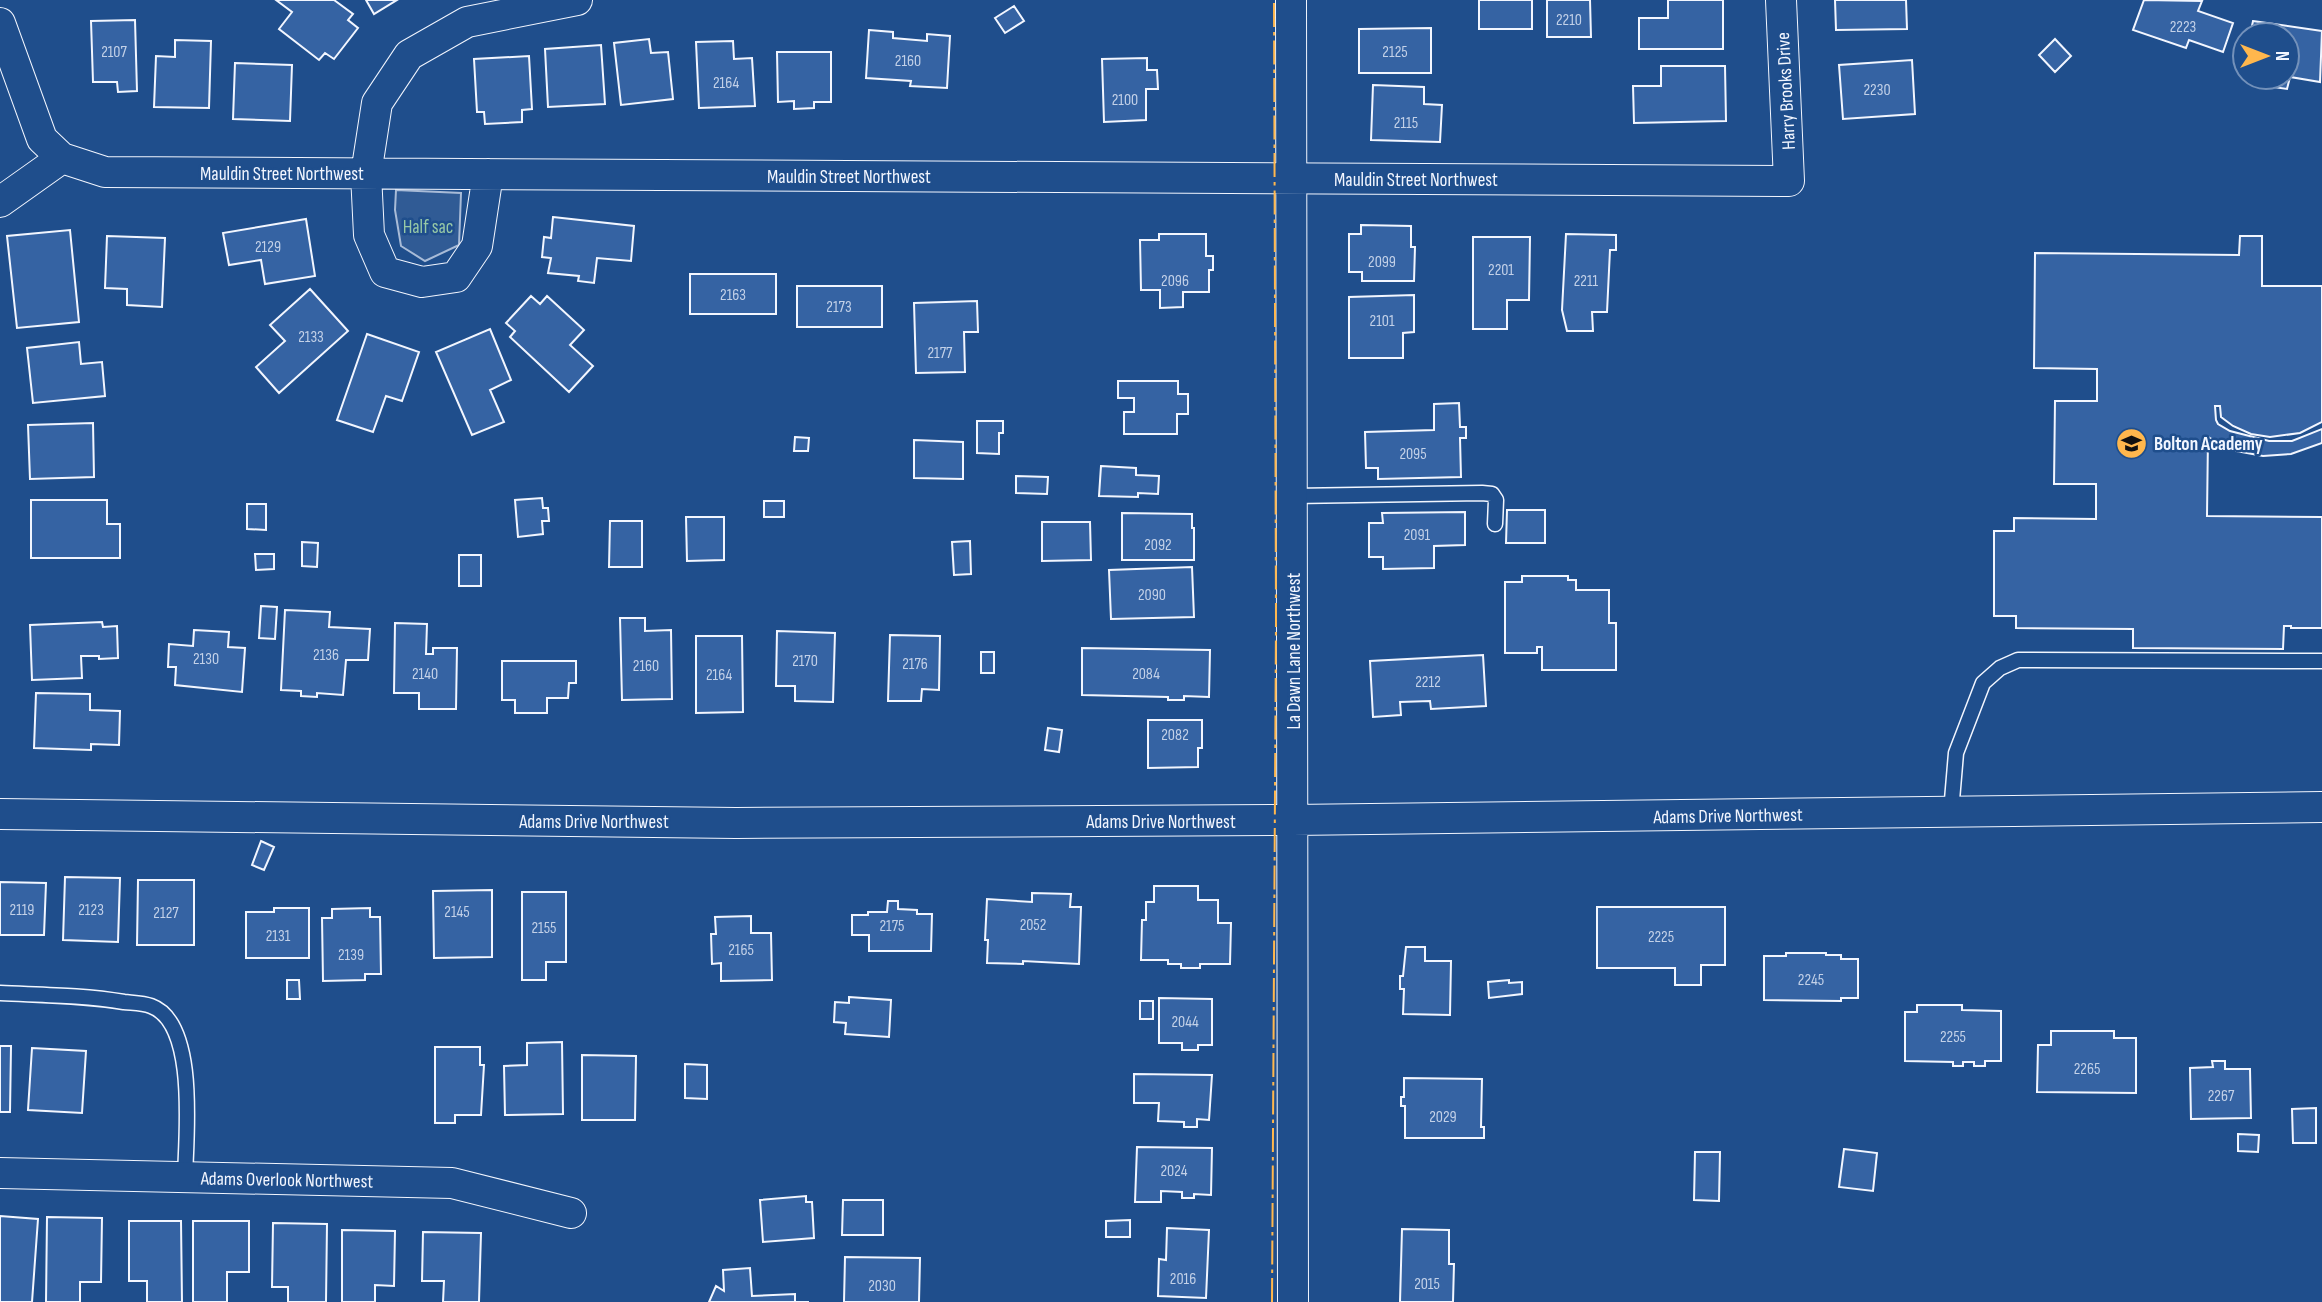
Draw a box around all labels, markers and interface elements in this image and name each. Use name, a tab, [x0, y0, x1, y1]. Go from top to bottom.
house number: 2210	[1556, 11, 1582, 30]
house number: 2223	[2170, 18, 2196, 37]
north arrow	[2231, 21, 2301, 91]
street label: Harry Brooks Drive	[1772, 32, 1801, 150]
house number: 2107	[101, 43, 127, 62]
house number: 2125	[1382, 43, 1408, 62]
text: N	[2270, 51, 2293, 61]
house number: 2160	[895, 52, 921, 71]
house number: 2164	[713, 74, 739, 93]
house number: 2230	[1863, 81, 1891, 100]
house number: 2100	[1112, 91, 1138, 110]
house number: 2115	[1394, 114, 1418, 133]
street label: Mauldin Street Northwest	[200, 163, 364, 186]
street label: Mauldin Street Northwest	[767, 166, 931, 189]
street label: Mauldin Street Northwest	[1334, 169, 1498, 192]
park label: Half sac	[403, 216, 453, 239]
house number: 2129	[255, 238, 281, 257]
house number: 2099	[1368, 253, 1396, 272]
house number: 2201	[1488, 261, 1514, 280]
house number: 2096	[1161, 272, 1189, 291]
house number: 2211	[1574, 272, 1599, 291]
house number: 2163	[720, 286, 746, 305]
house number: 2173	[826, 298, 852, 317]
house number: 2101	[1370, 312, 1395, 331]
house number: 2133	[298, 328, 324, 347]
house number: 2177	[927, 344, 953, 363]
school or university icon: Bolton Academy	[2114, 426, 2148, 460]
place label: Bolton Academy	[2154, 433, 2263, 456]
house number: 2095	[1399, 445, 1427, 464]
house number: 2091	[1404, 526, 1431, 545]
house number: 2092	[1144, 536, 1172, 555]
street label: La Dawn Lane Northwest	[1283, 572, 1306, 729]
house number: 2090	[1138, 586, 1166, 605]
house number: 2136	[313, 646, 339, 665]
house number: 2130	[193, 650, 219, 669]
house number: 2170	[792, 652, 818, 671]
house number: 2176	[902, 655, 928, 674]
house number: 2160	[633, 657, 659, 676]
house number: 2140	[412, 665, 438, 684]
house number: 2084	[1132, 665, 1160, 684]
house number: 2164	[706, 666, 732, 685]
house number: 2212	[1415, 673, 1441, 692]
house number: 2082	[1161, 726, 1189, 745]
street label: Adams Drive Northwest	[1652, 804, 1803, 829]
street label: Adams Drive Northwest	[518, 811, 669, 834]
street label: Adams Drive Northwest	[1085, 811, 1236, 834]
house number: 2119	[10, 901, 34, 920]
house number: 2123	[78, 901, 104, 920]
house number: 2145	[444, 903, 470, 922]
house number: 2127	[153, 904, 179, 923]
house number: 2052	[1020, 916, 1046, 935]
house number: 2175	[879, 917, 905, 936]
house number: 2155	[531, 919, 557, 938]
house number: 2131	[266, 927, 291, 946]
house number: 2225	[1648, 928, 1674, 947]
house number: 2165	[728, 941, 754, 960]
house number: 2139	[338, 946, 364, 965]
house number: 2245	[1798, 971, 1824, 990]
house number: 2044	[1171, 1013, 1199, 1032]
house number: 2255	[1940, 1028, 1966, 1047]
house number: 2265	[2074, 1060, 2100, 1079]
house number: 2267	[2208, 1087, 2235, 1106]
house number: 2029	[1429, 1108, 1457, 1127]
house number: 2024	[1161, 1162, 1188, 1181]
street label: Adams Overlook Northwest	[200, 1167, 374, 1194]
house number: 2016	[1170, 1270, 1196, 1289]
house number: 2015	[1414, 1275, 1440, 1294]
house number: 2030	[868, 1277, 896, 1296]

